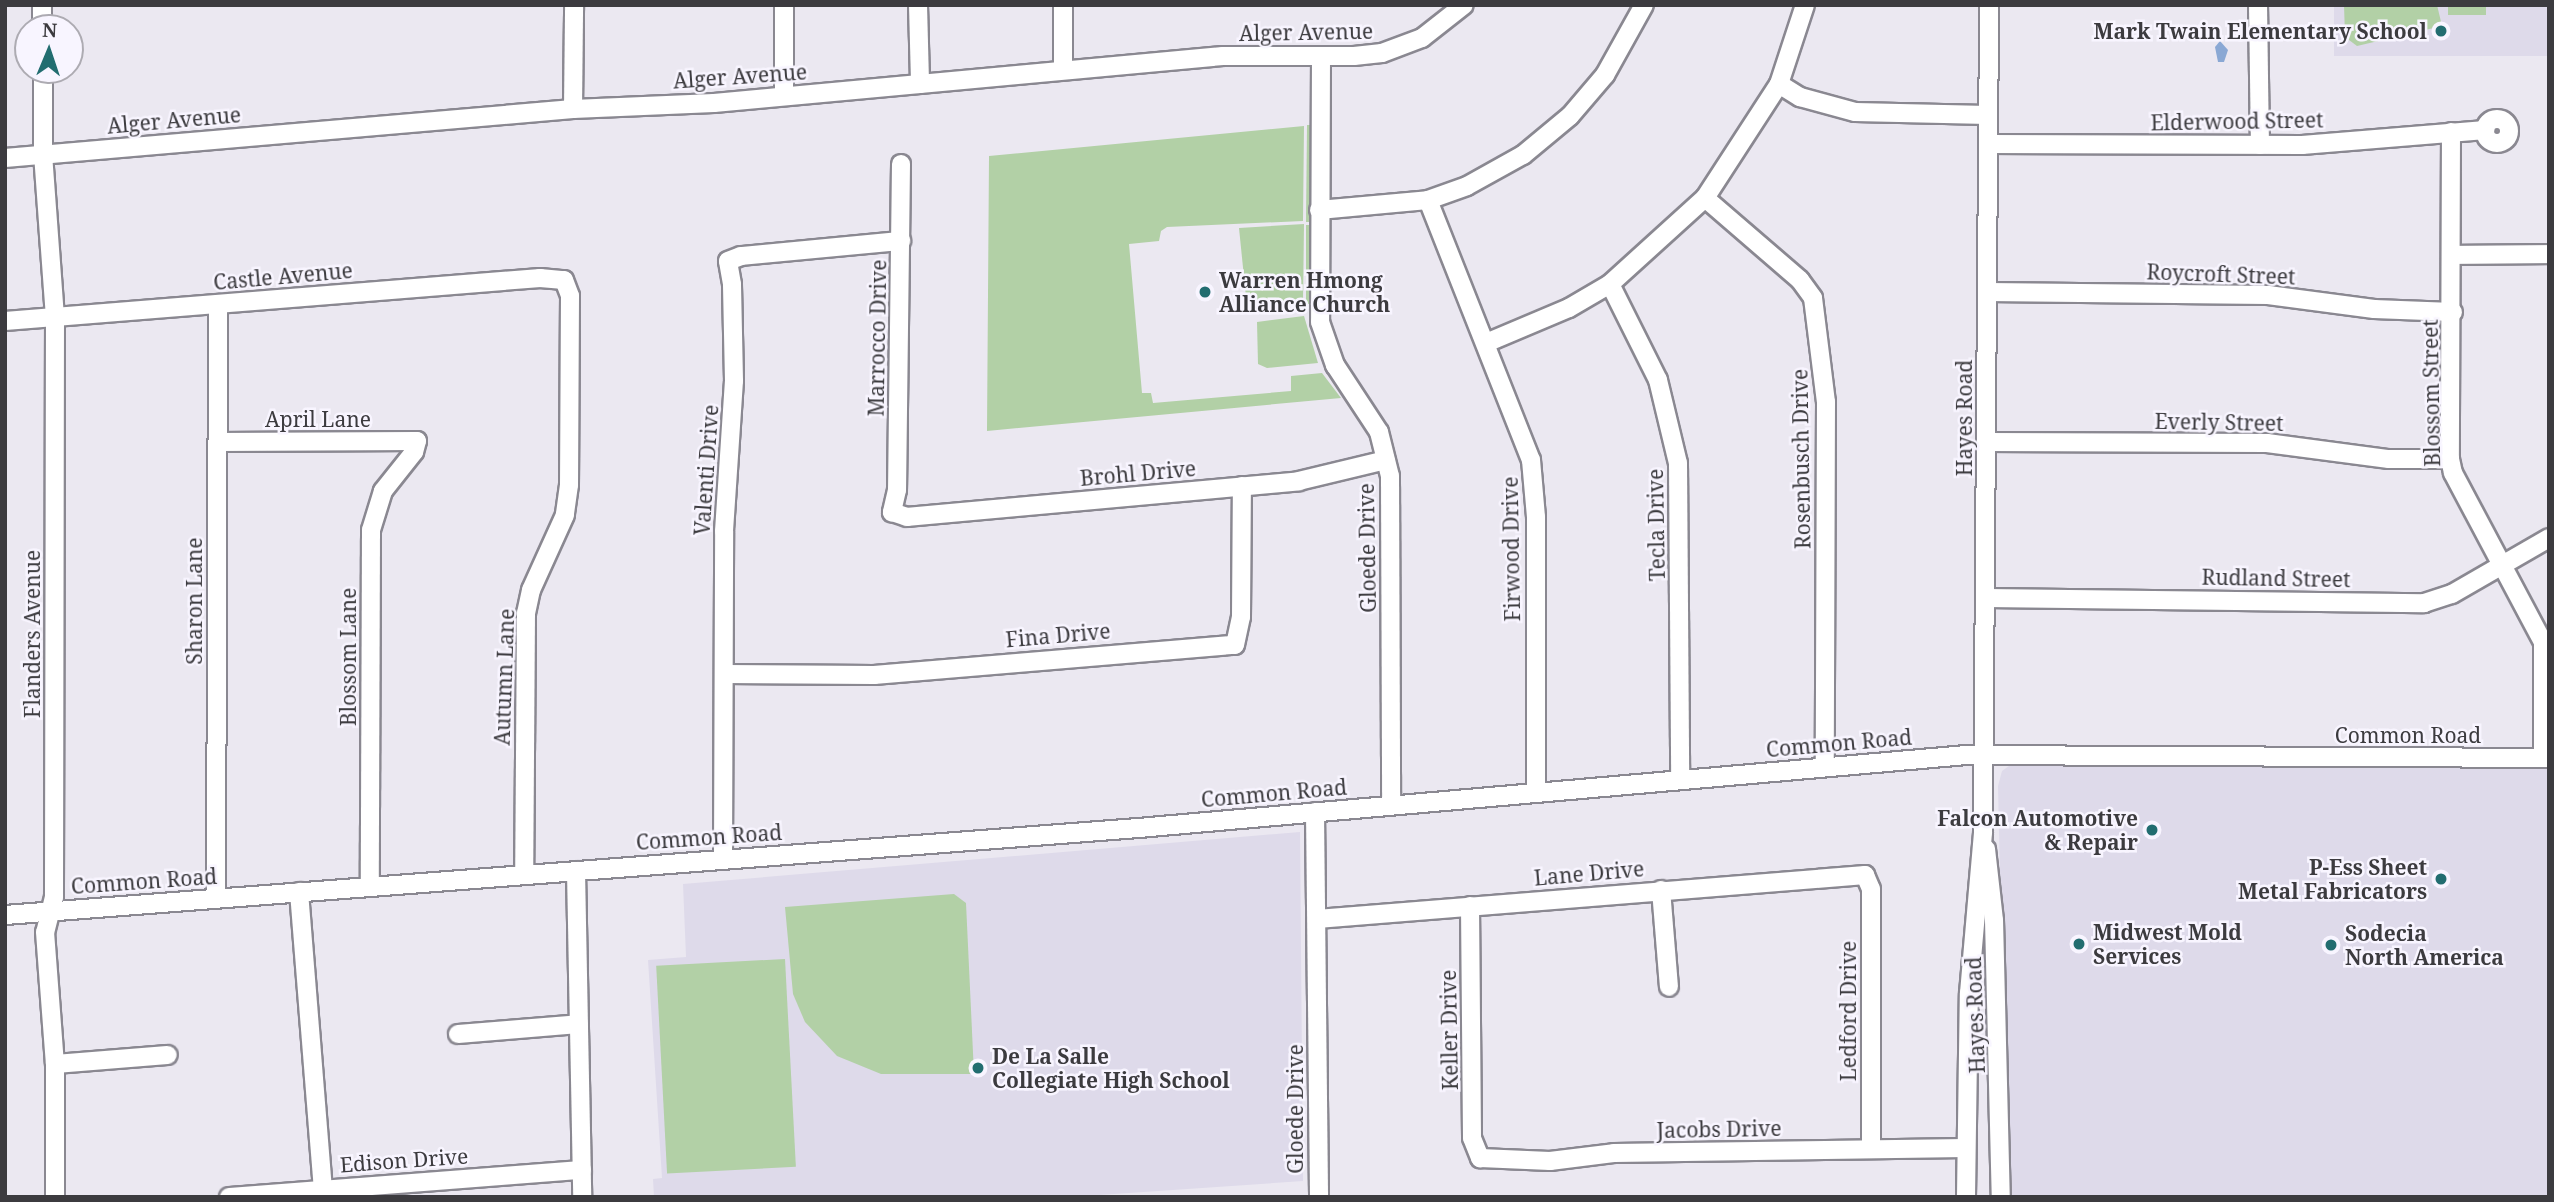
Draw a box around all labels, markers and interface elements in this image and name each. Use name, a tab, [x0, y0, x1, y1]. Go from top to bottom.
north arrow	[14, 14, 84, 84]
text: N	[42, 17, 58, 43]
street label: Alger Avenue	[1239, 18, 1373, 46]
place label: Mark Twain Elementary School	[2093, 18, 2427, 44]
marker: Mark Twain Elementary School	[2433, 23, 2449, 39]
street label: Alger Avenue	[672, 59, 808, 93]
street label: Alger Avenue	[106, 102, 242, 138]
street label: Elderwood Street	[2150, 107, 2324, 135]
street label: Castle Avenue	[212, 257, 354, 295]
street label: Marrocco Drive	[863, 259, 891, 417]
street label: Roycroft Street	[2146, 259, 2296, 289]
place label: Warren Hmong Alliance Church	[1219, 267, 1390, 317]
marker: Warren Hmong Alliance Church	[1197, 284, 1213, 300]
street label: Blossom Street	[2417, 319, 2445, 467]
street label: Hayes Road	[1951, 360, 1977, 476]
street label: Rosenbusch Drive	[1787, 369, 1815, 549]
street label: Valenti Drive	[689, 404, 723, 536]
street label: April Lane	[265, 406, 371, 432]
street label: Everly Street	[2154, 408, 2284, 436]
street label: Brohl Drive	[1079, 455, 1197, 491]
street label: Tecla Drive	[1642, 469, 1670, 581]
street label: Firwood Drive	[1497, 476, 1525, 622]
street label: Gloede Drive	[1353, 483, 1381, 613]
street label: Sharon Lane	[181, 537, 207, 665]
street label: Flanders Avenue	[19, 550, 45, 718]
street label: Rudland Street	[2201, 564, 2351, 592]
street label: Blossom Lane	[335, 588, 361, 726]
street label: Autumn Lane	[489, 608, 519, 746]
street label: Fina Drive	[1004, 618, 1112, 652]
street label: Common Road	[2335, 722, 2481, 748]
street label: Common Road	[1765, 724, 1913, 762]
street label: Common Road	[1200, 774, 1348, 812]
place label: Falcon Automotive & Repair	[1937, 805, 2138, 855]
street label: Common Road	[635, 819, 783, 855]
marker: Falcon Automotive & Repair	[2144, 822, 2160, 838]
place label: P-Ess Sheet Metal Fabricators	[2238, 854, 2427, 904]
street label: Lane Drive	[1533, 856, 1645, 890]
street label: Common Road	[70, 863, 218, 899]
marker: P-Ess Sheet Metal Fabricators	[2433, 871, 2449, 887]
place label: Midwest Mold Services	[2093, 919, 2242, 969]
place label: Sodecia North America	[2345, 920, 2504, 970]
marker: Midwest Mold Services	[2071, 936, 2087, 952]
marker: Sodecia North America	[2323, 937, 2339, 953]
street label: Ledford Drive	[1835, 941, 1861, 1081]
street label: Hayes Road	[1960, 956, 1990, 1074]
street label: Keller Drive	[1435, 970, 1463, 1090]
place label: De La Salle Collegiate High School	[992, 1043, 1230, 1093]
street label: Gloede Drive	[1282, 1044, 1308, 1174]
marker: De La Salle Collegiate High School	[970, 1060, 986, 1076]
street label: Jacobs Drive	[1656, 1115, 1782, 1143]
street label: Edison Drive	[339, 1143, 469, 1177]

